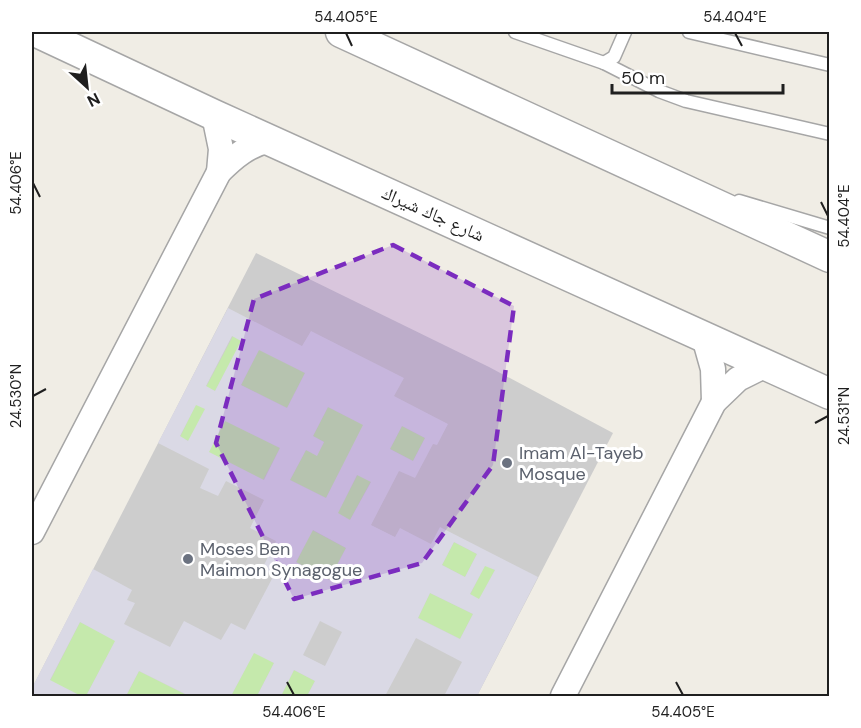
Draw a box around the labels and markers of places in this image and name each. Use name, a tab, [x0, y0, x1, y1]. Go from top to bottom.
place label: Imam Al-Tayeb Mosque	[519, 441, 644, 486]
marker: Imam Al-Tayeb Mosque	[500, 456, 514, 470]
place label: Moses Ben Maimon Synagogue	[200, 537, 362, 582]
marker: Moses Ben Maimon Synagogue	[181, 552, 195, 566]

